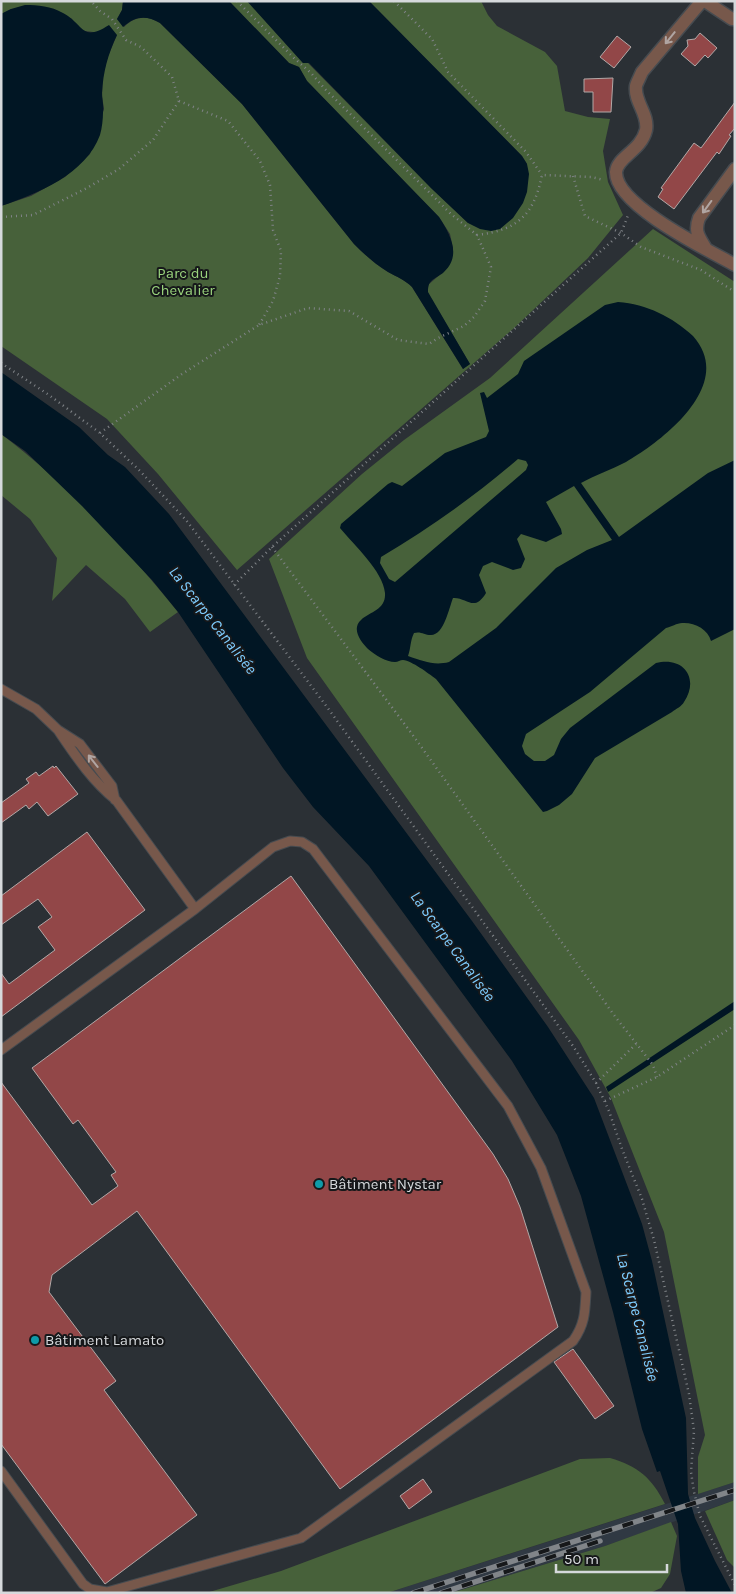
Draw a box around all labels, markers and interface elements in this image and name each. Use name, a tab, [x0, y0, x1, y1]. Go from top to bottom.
one-way arrow	[664, 32, 676, 45]
one-way arrow	[701, 200, 712, 213]
park label: Parc du Chevalier	[151, 264, 215, 299]
water label: La Scarpe Canalisée	[165, 562, 261, 678]
one-way arrow	[87, 755, 98, 768]
water label: La Scarpe Canalisée	[407, 887, 500, 1005]
place label: Bâtiment Nystar	[329, 1175, 442, 1193]
marker: Bâtiment Nystar	[313, 1178, 325, 1190]
water label: La Scarpe Canalisée	[613, 1251, 663, 1384]
place label: Bâtiment Lamato	[45, 1331, 164, 1349]
marker: Bâtiment Lamato	[29, 1334, 41, 1346]
scale bar	[556, 1542, 667, 1574]
text: 50 m	[564, 1550, 599, 1568]

